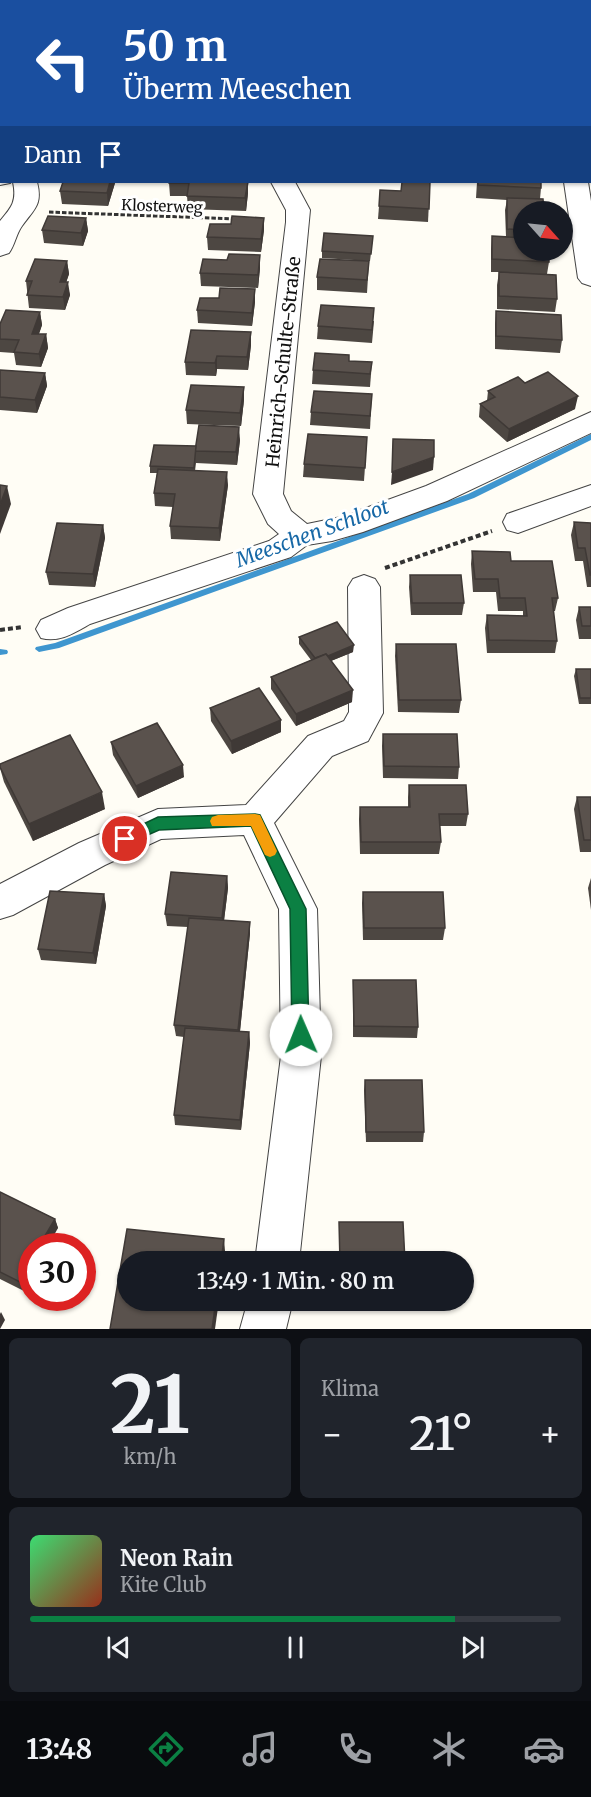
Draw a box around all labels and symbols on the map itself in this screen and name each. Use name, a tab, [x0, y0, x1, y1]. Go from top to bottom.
street label: Klosterweg	[121, 195, 203, 217]
north arrow	[513, 201, 573, 261]
street label: Heinrich-Schulte-Straße	[260, 255, 306, 469]
water label: Meeschen Schloot	[231, 494, 392, 573]
pin	[99, 813, 150, 864]
position arrow	[269, 1003, 333, 1067]
speed limit sign: 30	[18, 1233, 96, 1311]

